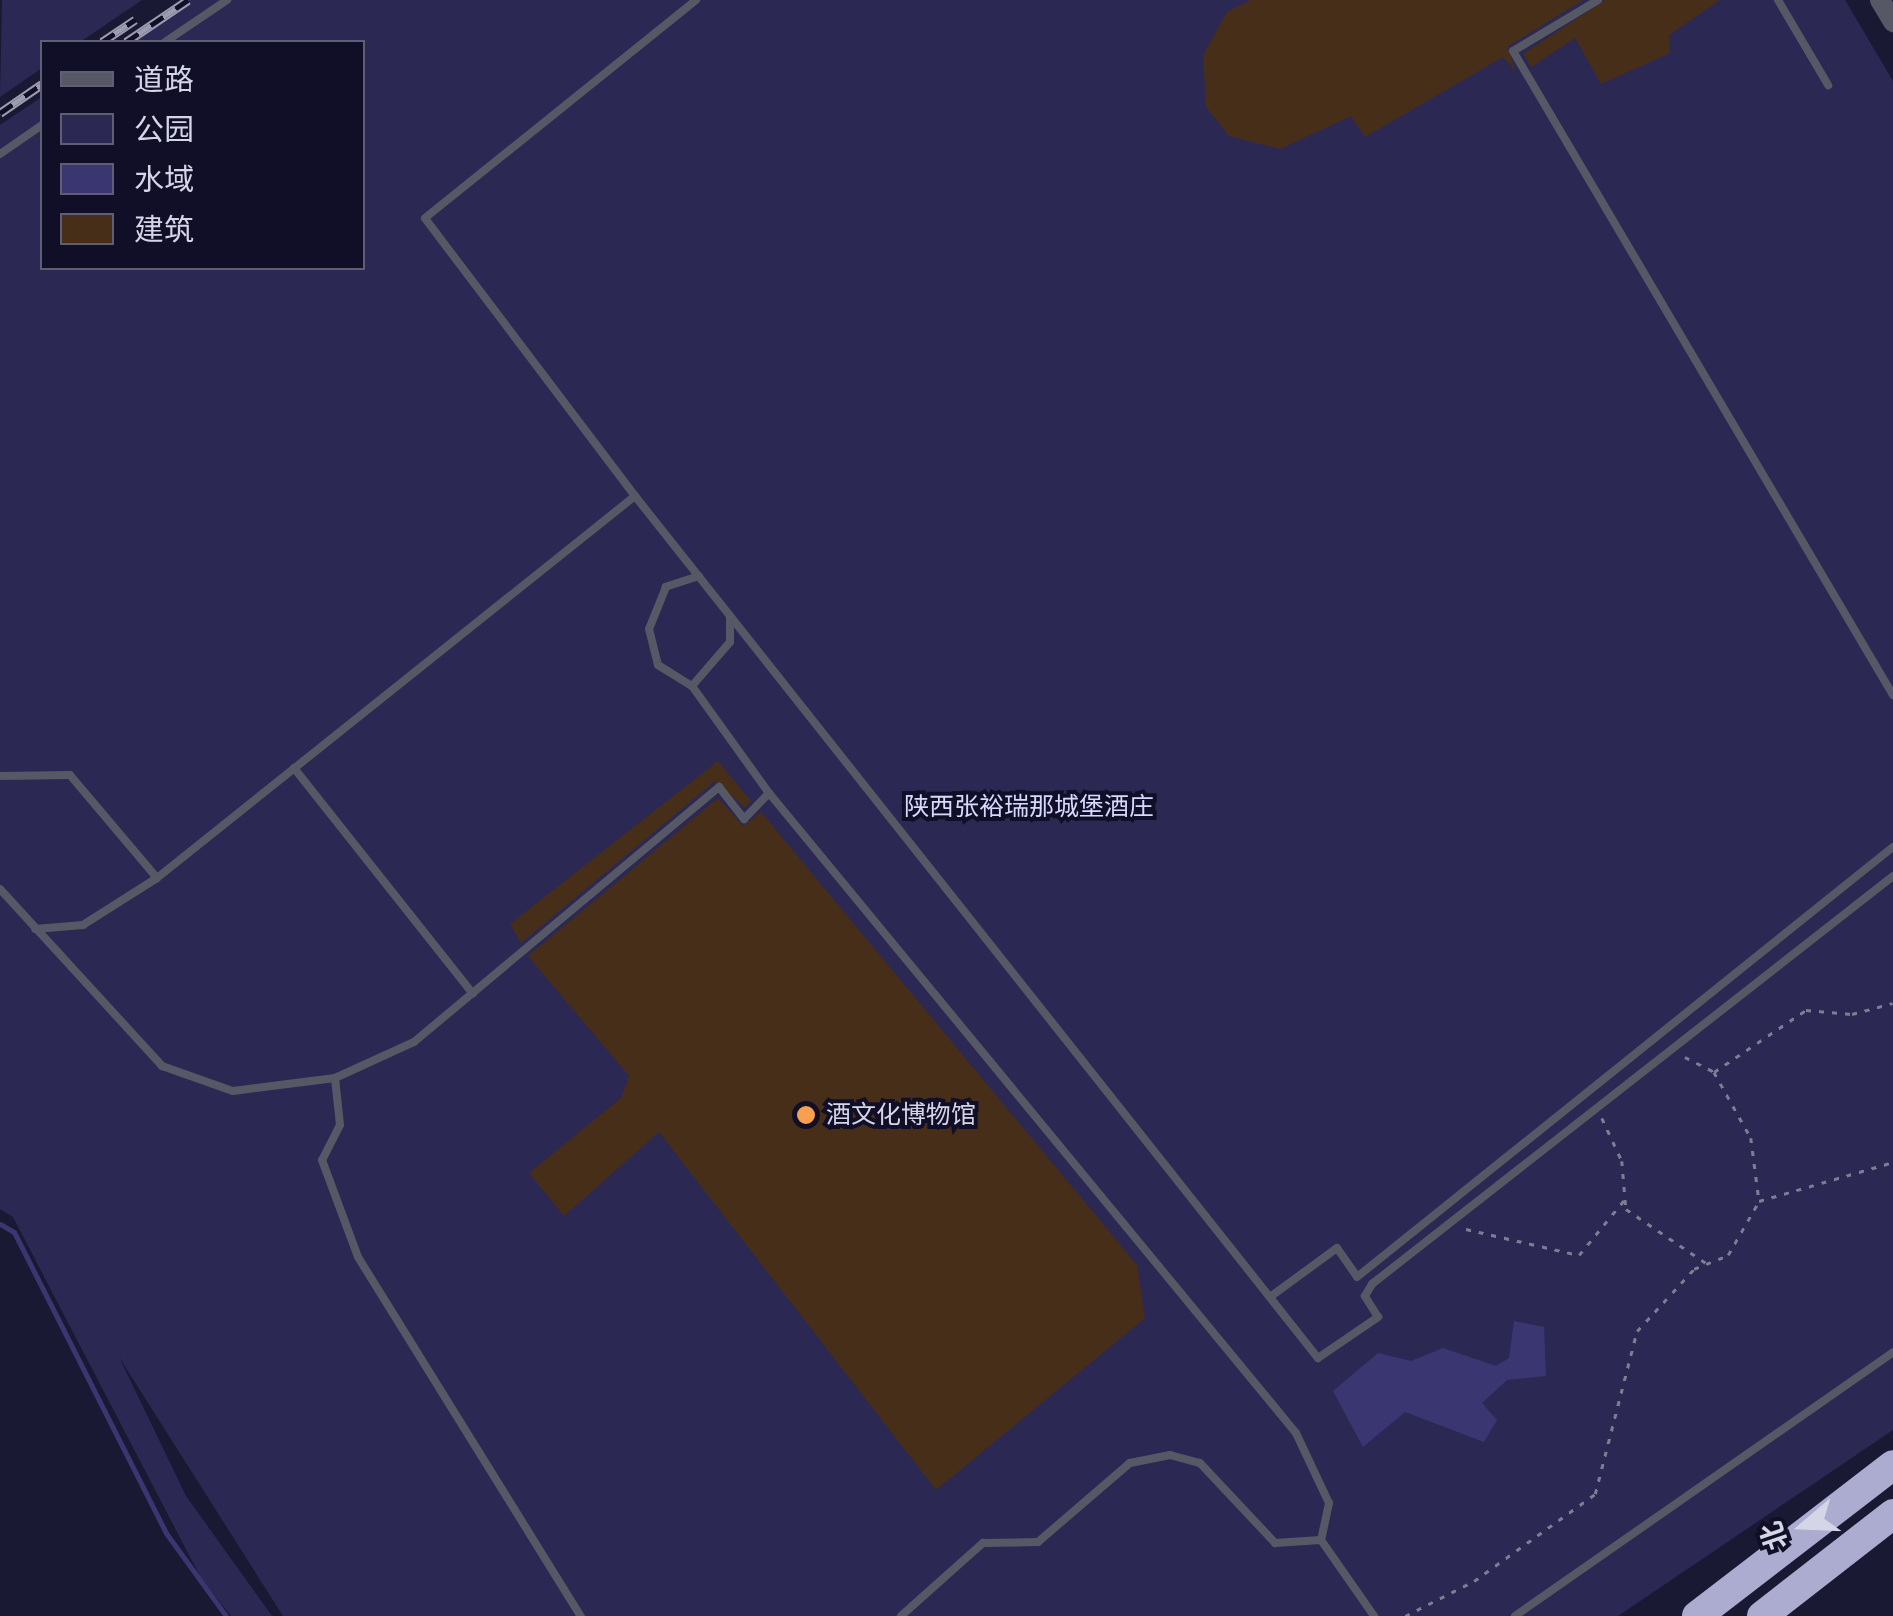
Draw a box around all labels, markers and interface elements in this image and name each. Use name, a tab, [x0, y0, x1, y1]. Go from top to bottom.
legend	[40, 40, 365, 270]
text: 道路	[134, 58, 194, 101]
text: 公园	[134, 108, 194, 151]
text: 水域	[134, 158, 194, 201]
text: 建筑	[134, 208, 194, 251]
park label: 陕西张裕瑞那城堡酒庄	[904, 792, 1154, 822]
place label: 酒文化博物馆	[826, 1100, 976, 1130]
marker: 酒文化博物馆	[795, 1104, 817, 1126]
north arrow	[1753, 1476, 1853, 1576]
text: 北	[1751, 1516, 1797, 1556]

